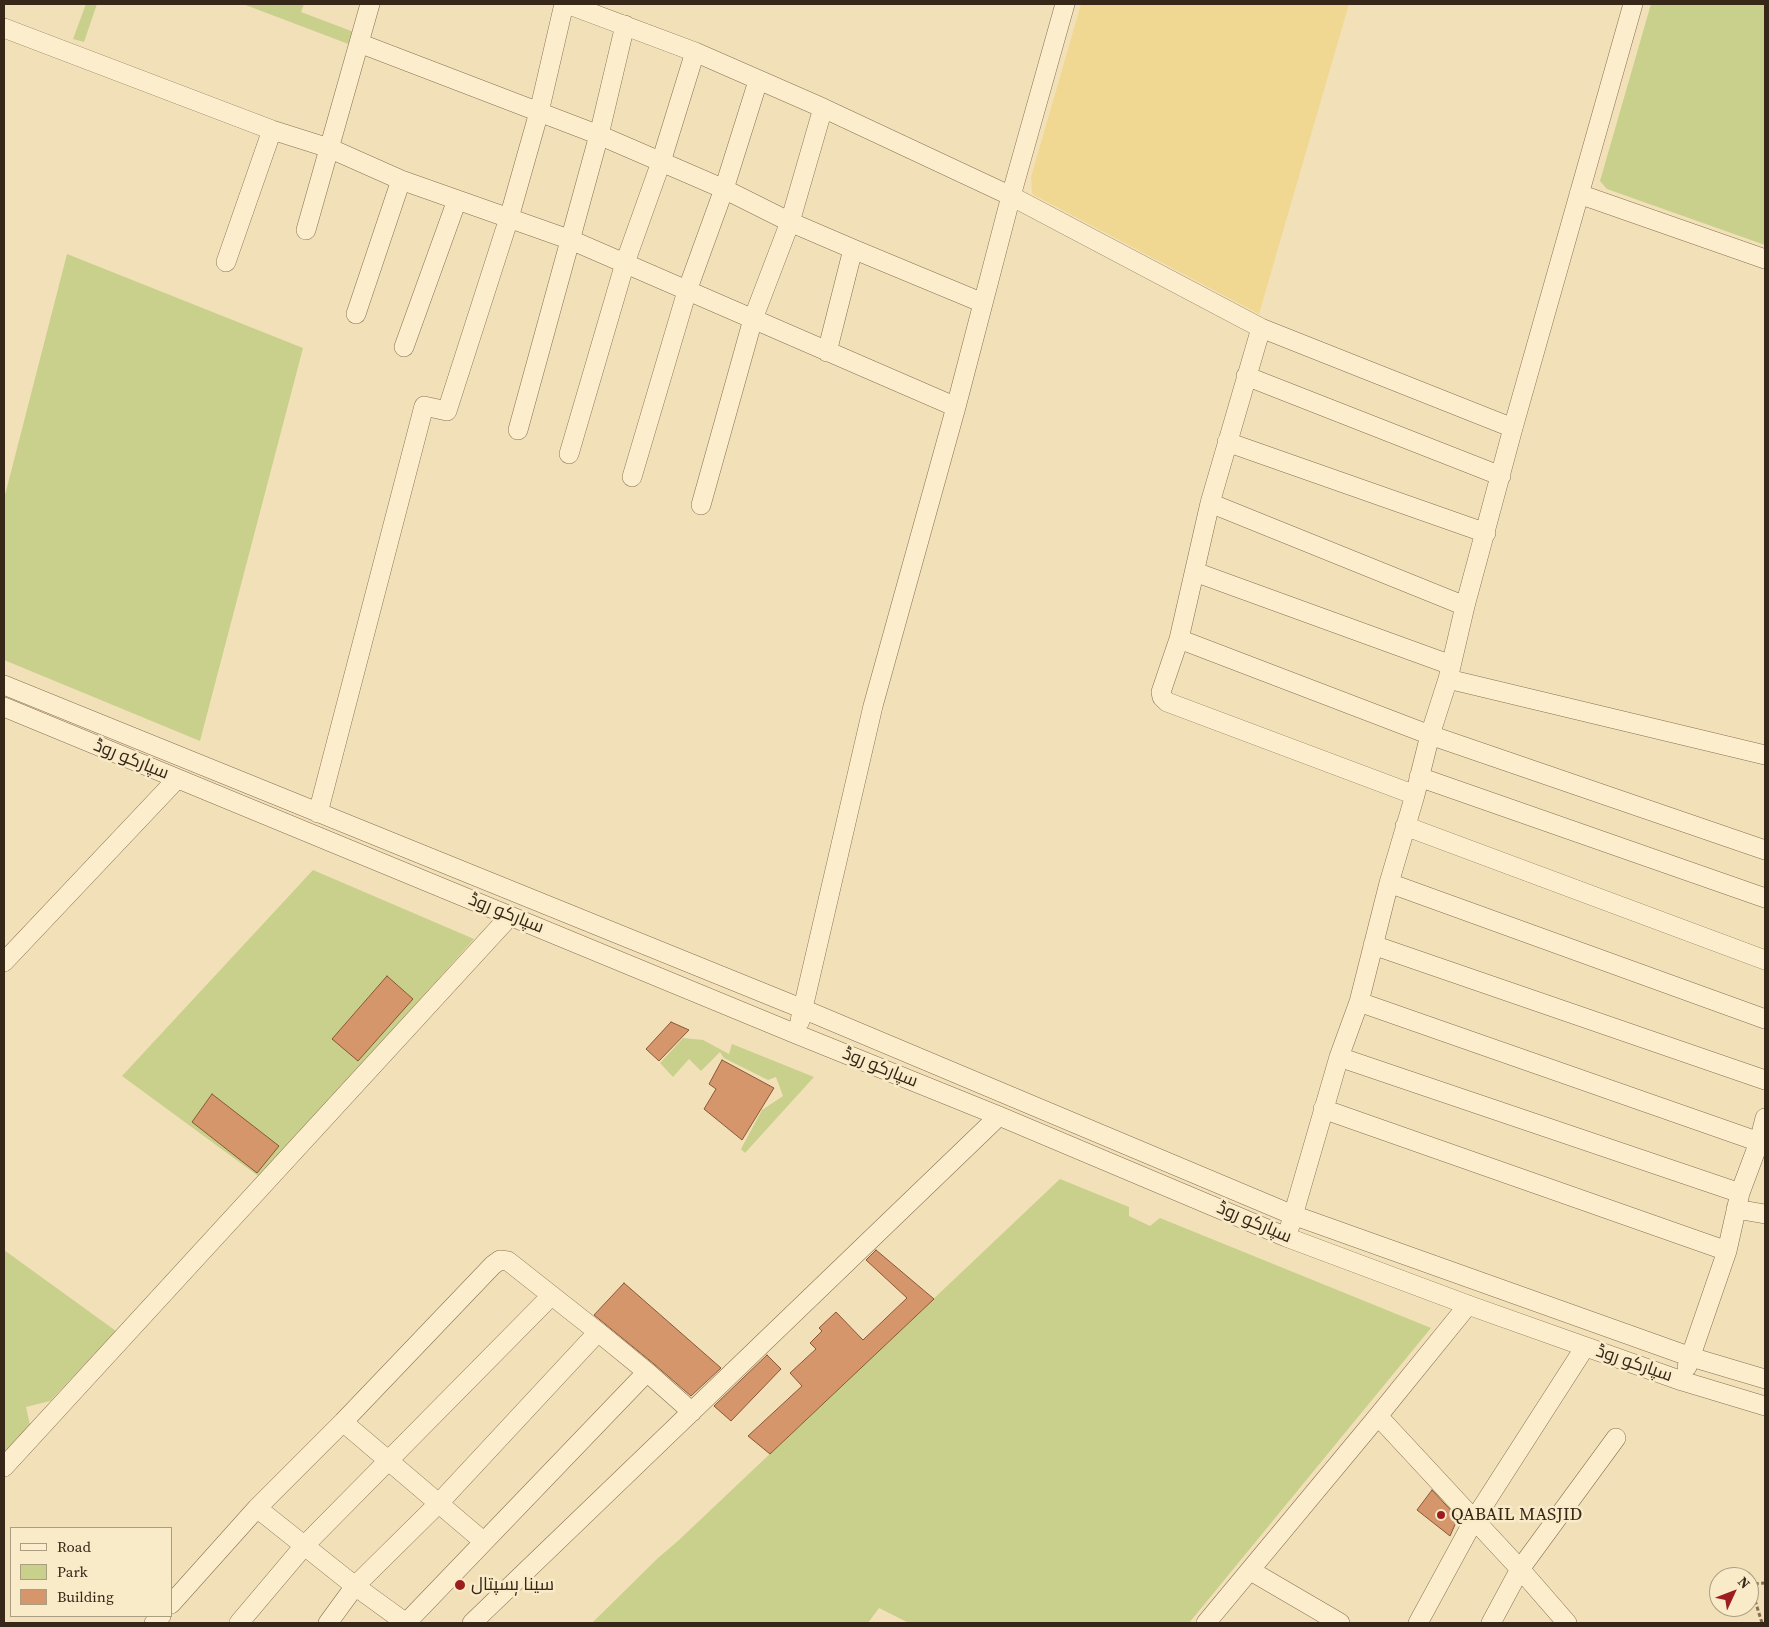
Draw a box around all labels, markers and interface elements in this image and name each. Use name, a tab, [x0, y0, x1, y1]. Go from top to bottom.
street label: سپارکو روڈ	[90, 735, 172, 785]
street label: سپارکو روڈ	[465, 889, 547, 939]
street label: سپارکو روڈ	[839, 1043, 921, 1093]
street label: سپارکو روڈ	[1213, 1198, 1295, 1248]
street label: سپارکو روڈ	[1593, 1341, 1675, 1387]
place label: QABAIL MASJID	[1451, 1504, 1582, 1526]
marker: QABAIL MASJID	[1435, 1509, 1447, 1521]
legend	[10, 1527, 172, 1617]
text: Road	[57, 1536, 91, 1557]
text: Park	[57, 1561, 88, 1582]
north arrow	[1709, 1567, 1759, 1617]
text: N	[1733, 1572, 1755, 1593]
place label: سینا ہسپتال	[471, 1574, 554, 1596]
marker: سینا ہسپتال	[453, 1578, 467, 1592]
text: Building	[57, 1586, 114, 1607]

